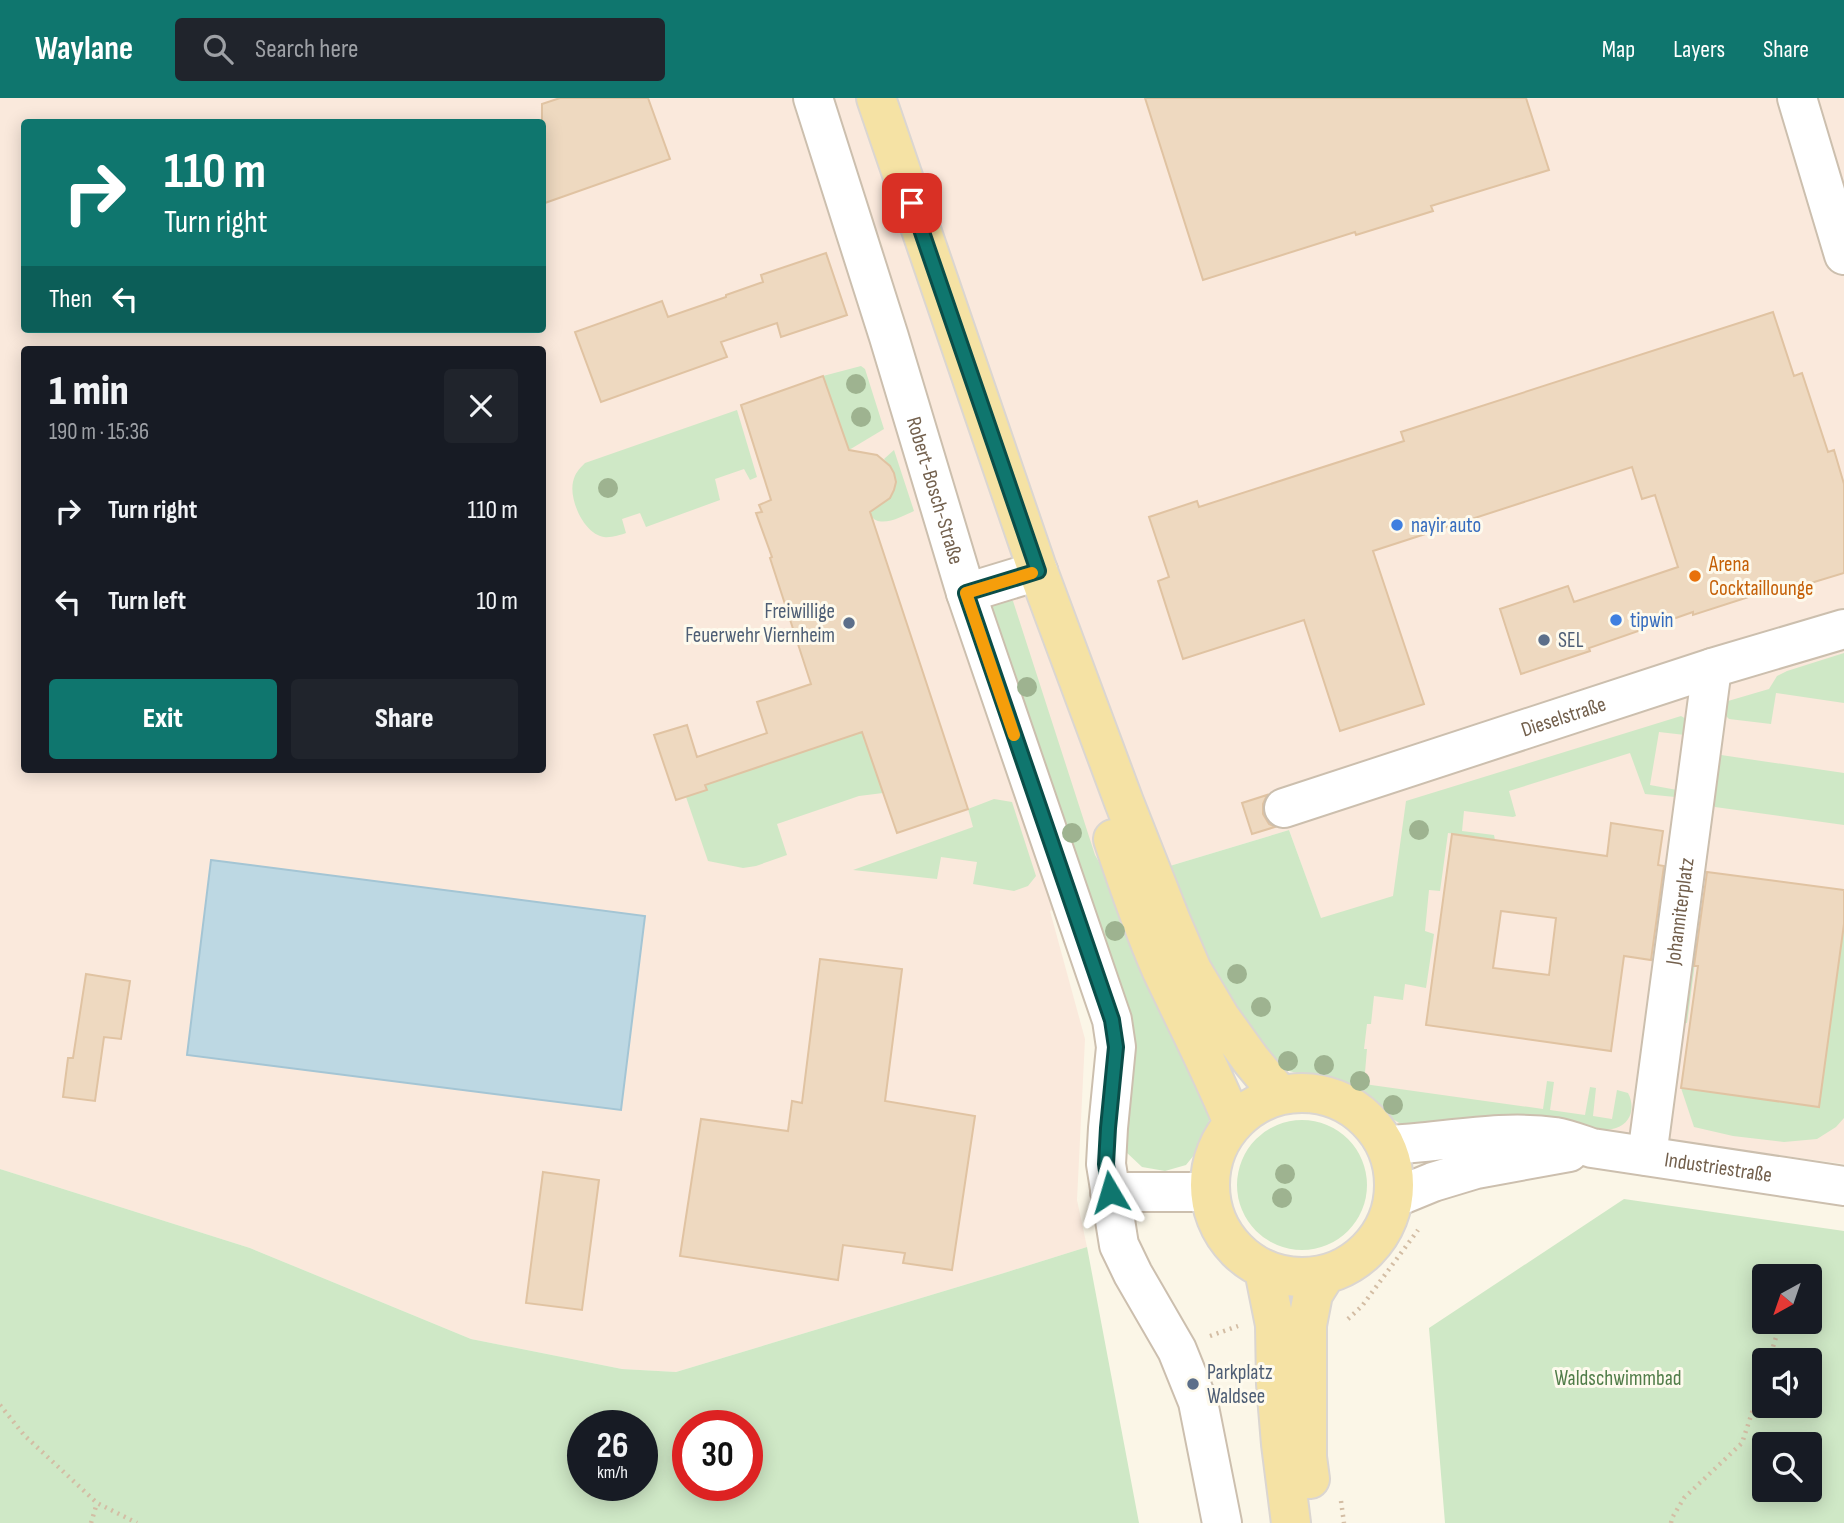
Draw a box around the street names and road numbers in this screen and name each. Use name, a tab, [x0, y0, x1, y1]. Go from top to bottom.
street label: Robert-Bosch-Straße	[901, 414, 969, 567]
street label: Dieselstraße	[1518, 691, 1609, 742]
street label: Johanniterplatz	[1660, 856, 1699, 967]
street label: Industriestraße	[1663, 1147, 1774, 1187]

